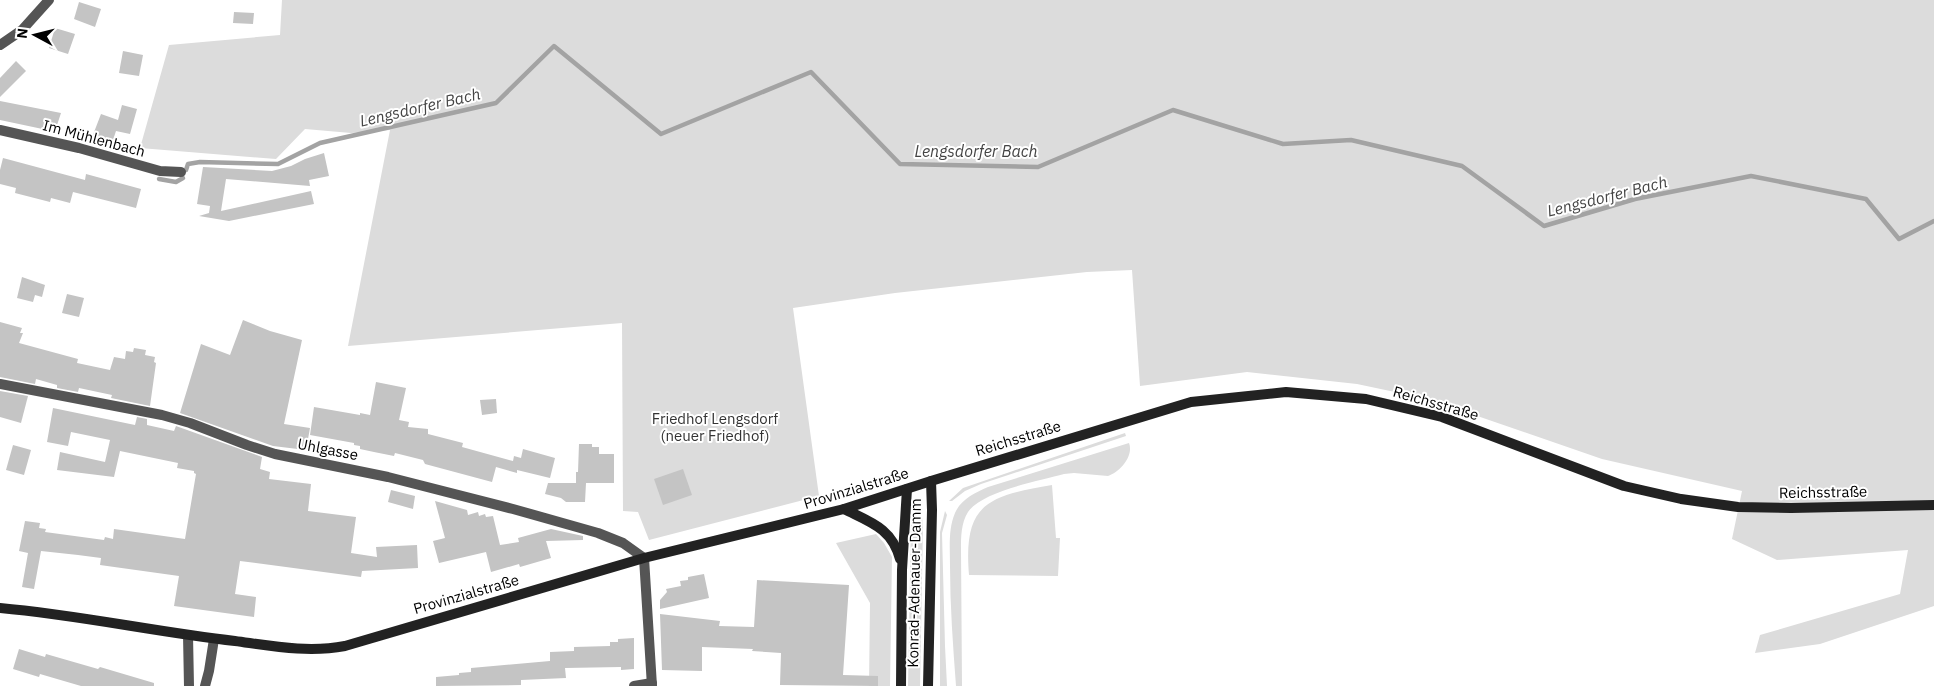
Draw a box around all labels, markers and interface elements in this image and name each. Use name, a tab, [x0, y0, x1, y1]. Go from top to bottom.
north arrow	[10, 10, 60, 60]
text: N	[13, 27, 32, 40]
water label: Lengsdorfer Bach	[358, 83, 482, 131]
street label: Im Mühlenbach	[41, 115, 147, 161]
water label: Lengsdorfer Bach	[914, 141, 1038, 161]
water label: Lengsdorfer Bach	[1545, 171, 1669, 221]
street label: Reichsstraße	[1391, 382, 1481, 424]
park label: Friedhof Lengsdorf (neuer Friedhof)	[652, 409, 778, 445]
street label: Reichsstraße	[973, 416, 1063, 460]
street label: Uhlgasse	[296, 434, 360, 464]
street label: Provinzialstraße	[801, 463, 911, 513]
street label: Reichsstraße	[1779, 482, 1867, 502]
street label: Konrad-Adenauer-Damm	[903, 498, 925, 668]
street label: Provinzialstraße	[411, 570, 521, 618]

